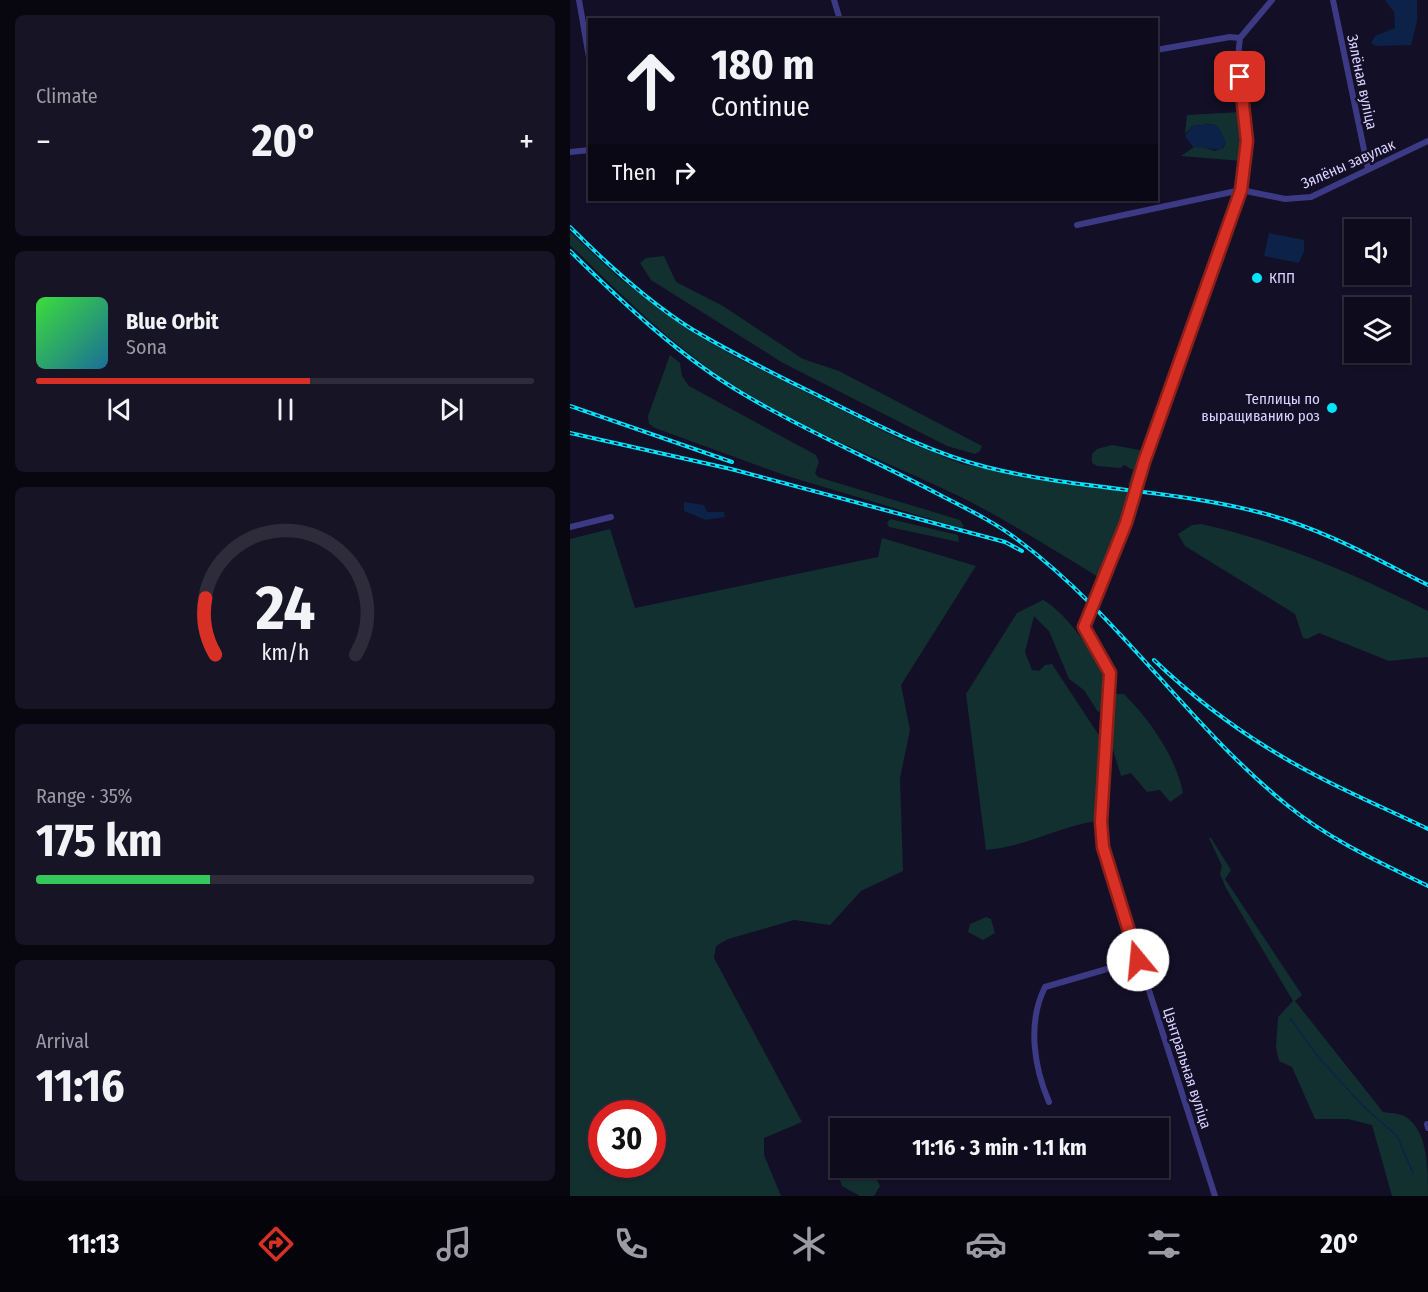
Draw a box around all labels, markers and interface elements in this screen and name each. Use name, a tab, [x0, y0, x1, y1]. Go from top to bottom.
street label: Зялёная вуліца	[1343, 33, 1381, 131]
text: 180 m	[711, 40, 815, 90]
icon: ahead	[612, 42, 690, 120]
pin	[1214, 51, 1265, 102]
icon: arrive	[1223, 60, 1256, 93]
text: Climate	[36, 84, 98, 108]
text: Continue	[711, 91, 810, 123]
text: 20°	[252, 114, 318, 168]
text: −	[36, 122, 51, 162]
text: +	[519, 122, 534, 162]
street label: Зялёны завулак	[1298, 135, 1398, 193]
icon: right	[668, 156, 701, 189]
text: Then	[612, 159, 656, 186]
map controls	[1344, 219, 1410, 363]
button: sound	[1344, 219, 1410, 285]
place label: КПП	[1269, 269, 1295, 287]
marker: КПП	[1250, 271, 1264, 285]
button: layers	[1344, 297, 1410, 363]
text: Blue Orbit	[126, 308, 219, 335]
text: Sona	[126, 335, 167, 359]
place label: Теплицы по выращиванию роз	[1201, 390, 1320, 425]
icon: previous	[103, 393, 136, 426]
icon: pause	[269, 393, 302, 426]
icon: next	[435, 393, 468, 426]
marker: Теплицы по выращиванию роз	[1325, 401, 1339, 415]
text: 24	[254, 571, 315, 646]
text: km/h	[261, 640, 309, 666]
text: Range · 35%	[36, 784, 132, 808]
text: 175 km	[36, 814, 162, 868]
position arrow	[1106, 928, 1170, 992]
street label: Цэнтральная вуліца	[1159, 1005, 1215, 1131]
text: Arrival	[36, 1029, 89, 1053]
text: 11:16	[36, 1059, 125, 1113]
speed limit sign: 30	[588, 1100, 666, 1178]
text: 11:16 · 3 min · 1.1 km	[912, 1134, 1087, 1161]
icon: directions	[255, 1223, 297, 1265]
icon: music	[433, 1223, 475, 1265]
icon: phone	[610, 1223, 652, 1265]
icon: climate	[788, 1223, 830, 1265]
icon: car	[965, 1223, 1007, 1265]
icon: filters	[1143, 1223, 1185, 1265]
text: 11:13	[68, 1228, 120, 1260]
text: 20°	[1320, 1228, 1360, 1260]

